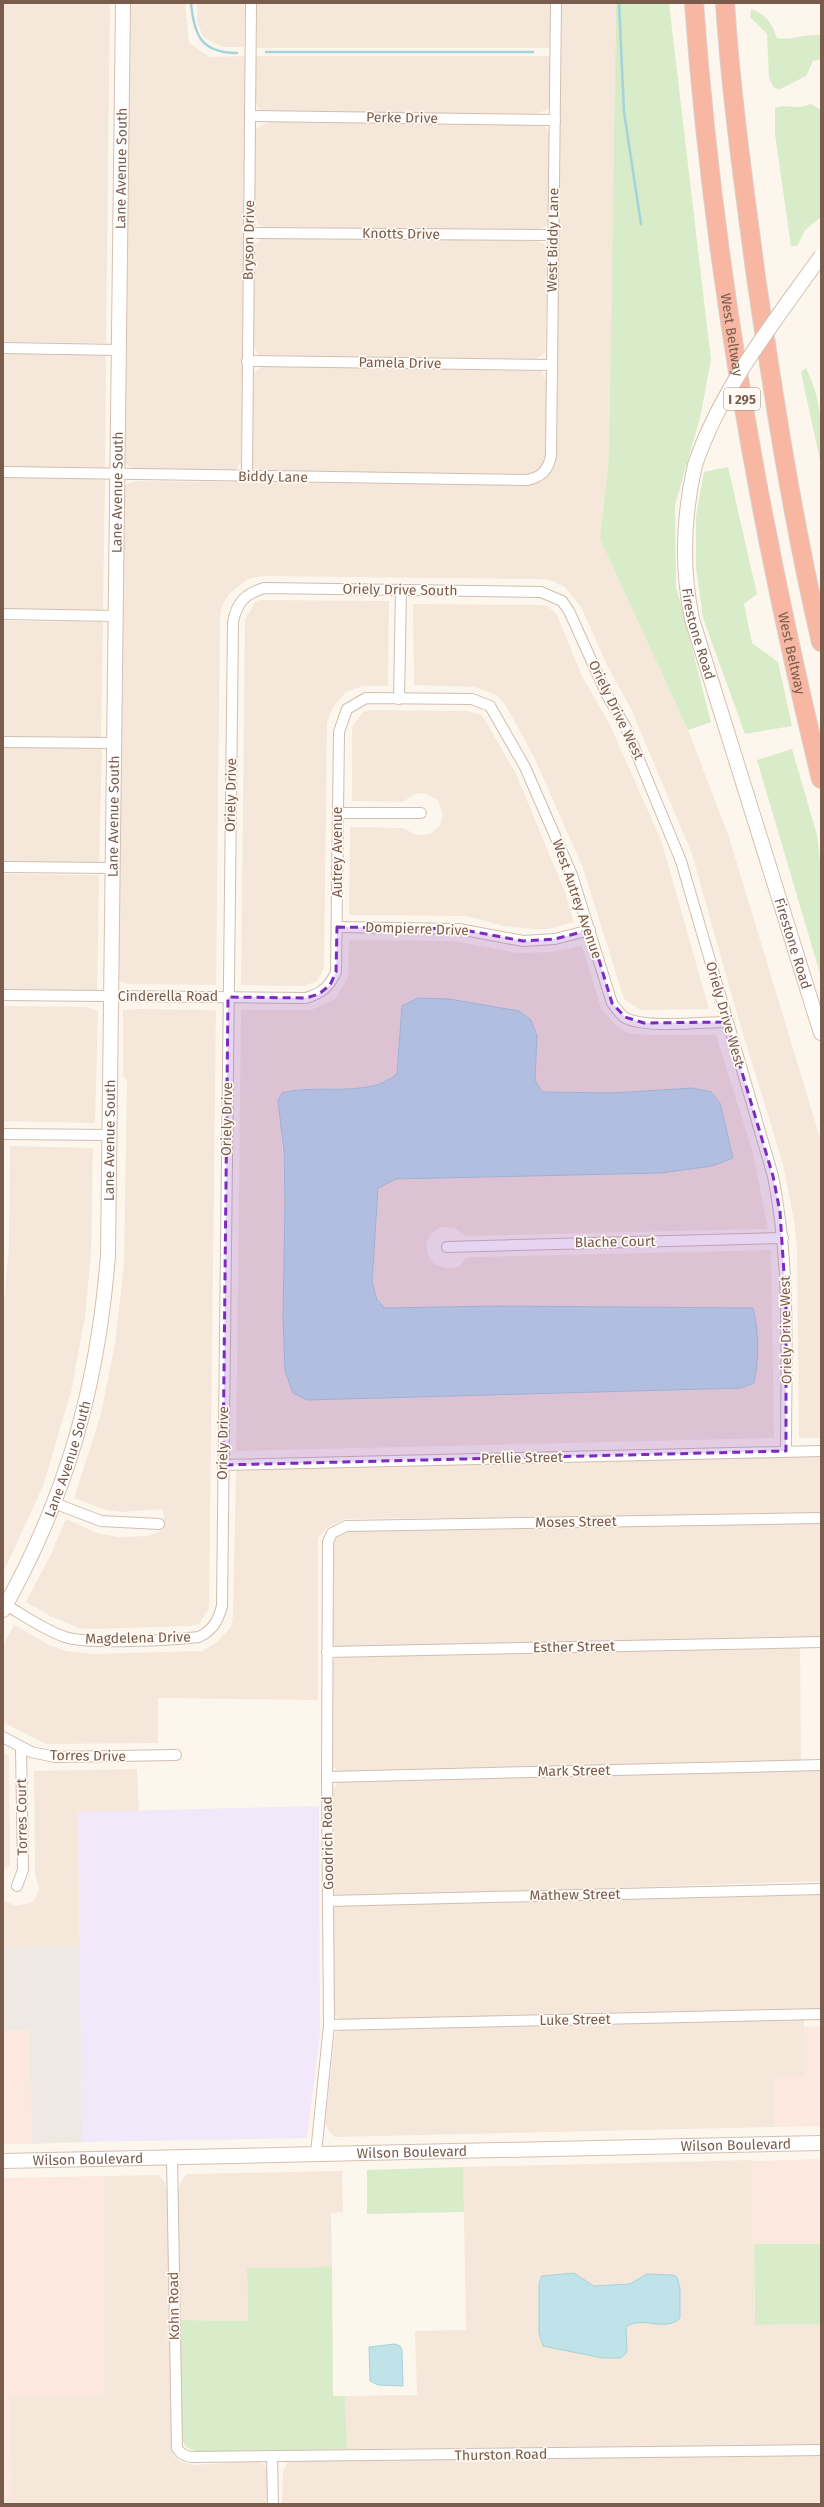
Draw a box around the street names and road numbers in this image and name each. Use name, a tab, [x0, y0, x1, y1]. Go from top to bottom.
street label: Lane Avenue South	[112, 108, 130, 229]
street label: Perke Drive	[366, 109, 438, 127]
street label: West Biddy Lane	[544, 188, 562, 292]
street label: Bryson Drive	[240, 200, 258, 280]
street label: Knotts Drive	[362, 225, 440, 243]
street label: West Beltway	[717, 292, 747, 378]
street label: Pamela Drive	[358, 354, 442, 372]
road number: I 295	[724, 388, 760, 410]
street label: Lane Avenue South	[108, 431, 126, 553]
street label: Biddy Lane	[238, 468, 308, 486]
street label: Oriely Drive South	[342, 580, 458, 600]
street label: Firestone Road	[679, 587, 719, 682]
street label: West Beltway	[775, 610, 809, 696]
street label: Oriely Drive West	[585, 658, 648, 763]
street label: Lane Avenue South	[104, 755, 122, 877]
street label: Oriely Drive	[222, 758, 240, 832]
street label: Autrey Avenue	[329, 807, 346, 897]
street label: West Autrey Avenue	[549, 837, 605, 961]
street label: Firestone Road	[771, 896, 815, 991]
street label: Dompierre Drive	[365, 919, 469, 939]
street label: Oriely Drive West	[702, 960, 748, 1069]
street label: Cinderella Road	[118, 988, 218, 1005]
street label: Lane Avenue South	[100, 1079, 119, 1201]
street label: Oriely Drive	[218, 1082, 236, 1156]
street label: Blache Court	[574, 1233, 656, 1251]
street label: Oriely Drive West	[777, 1275, 795, 1384]
street label: Lane Avenue South	[41, 1399, 94, 1519]
street label: Oriely Drive	[214, 1406, 232, 1480]
street label: Prellie Street	[481, 1449, 564, 1467]
street label: Moses Street	[535, 1513, 618, 1531]
street label: Magdelena Drive	[85, 1629, 191, 1647]
street label: Esther Street	[533, 1638, 616, 1656]
street label: Torres Drive	[50, 1747, 126, 1765]
street label: Mark Street	[537, 1762, 611, 1780]
street label: Torres Court	[13, 1777, 31, 1856]
street label: Goodrich Road	[319, 1796, 337, 1890]
street label: Mathew Street	[529, 1886, 622, 1904]
street label: Luke Street	[539, 2011, 612, 2029]
street label: Wilson Boulevard	[680, 2135, 791, 2155]
street label: Wilson Boulevard	[357, 2142, 467, 2162]
street label: Wilson Boulevard	[33, 2149, 143, 2169]
street label: Kohn Road	[165, 2272, 183, 2340]
street label: Thurston Road	[455, 2446, 547, 2464]

